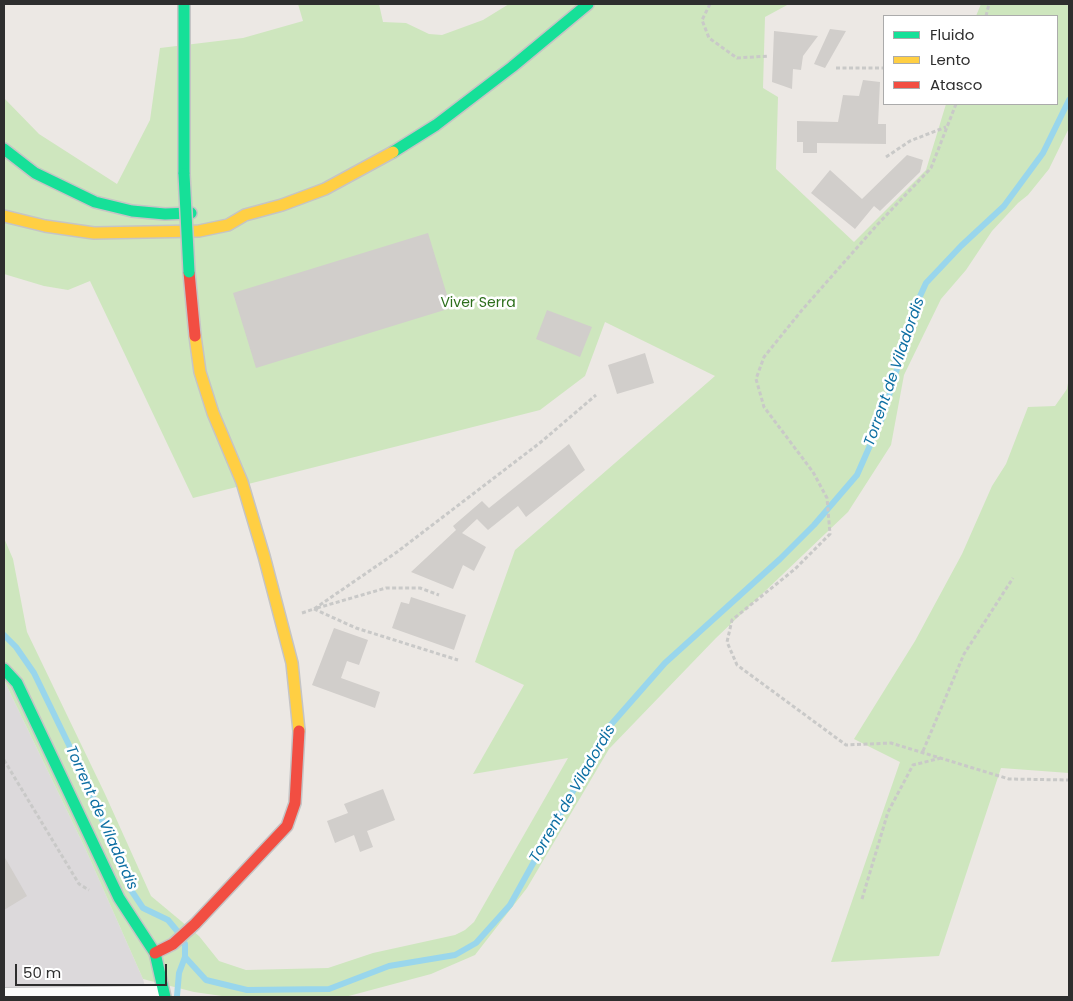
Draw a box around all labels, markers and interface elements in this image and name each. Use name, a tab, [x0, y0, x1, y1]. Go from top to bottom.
legend	[883, 15, 1058, 105]
text: Fluido	[930, 24, 974, 45]
text: Lento	[930, 49, 970, 70]
text: Atasco	[930, 74, 982, 95]
park label: Viver Serra	[440, 295, 516, 311]
water label: Torrent de Viladordis	[861, 295, 929, 449]
water label: Torrent de Viladordis	[526, 722, 620, 866]
water label: Torrent de Viladordis	[61, 743, 141, 893]
scale bar	[18, 954, 170, 986]
text: 50 m	[23, 962, 61, 983]

